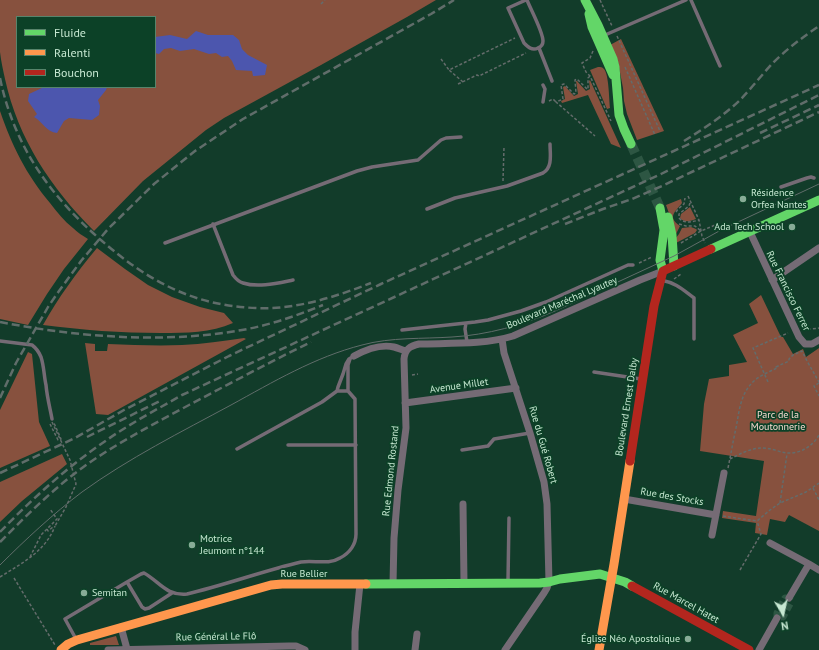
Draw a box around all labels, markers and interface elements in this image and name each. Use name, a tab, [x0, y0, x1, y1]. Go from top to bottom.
legend	[16, 16, 156, 88]
text: Fluide	[54, 25, 86, 40]
text: Ralenti	[54, 45, 90, 60]
text: Bouchon	[54, 65, 99, 80]
place label: Résidence Orfea Nantes	[751, 187, 807, 210]
marker: Résidence Orfea Nantes	[738, 194, 748, 204]
place label: Ada Tech School	[714, 221, 784, 233]
marker: Ada Tech School	[787, 222, 797, 232]
street label: Rue Francisco Ferrer	[763, 249, 813, 333]
street label: Boulevard Maréchal Lyautey	[505, 274, 619, 332]
street label: Boulevard Ernest Dalby	[613, 357, 641, 457]
street label: Avenue Millet	[429, 376, 489, 396]
street label: Rue du Gué Robert	[526, 405, 560, 485]
park label: Parc de la Moutonnerie	[751, 409, 805, 432]
street label: Rue Edmond Rostand	[380, 425, 402, 517]
street label: Rue des Stocks	[640, 486, 704, 508]
place label: Motrice Jeumont n°144	[200, 533, 264, 556]
marker: Motrice Jeumont n°144	[187, 540, 197, 550]
street label: Rue Bellier	[281, 568, 327, 580]
street label: Rue Marcel Hatet	[651, 580, 721, 626]
place label: Semitan	[92, 587, 127, 599]
marker: Semitan	[79, 588, 89, 598]
north arrow	[763, 594, 803, 634]
text: N	[780, 618, 790, 633]
street label: Rue Général Le Flô	[176, 630, 256, 644]
place label: Église Néo Apostolique	[581, 633, 680, 645]
marker: Église Néo Apostolique	[683, 634, 693, 644]

